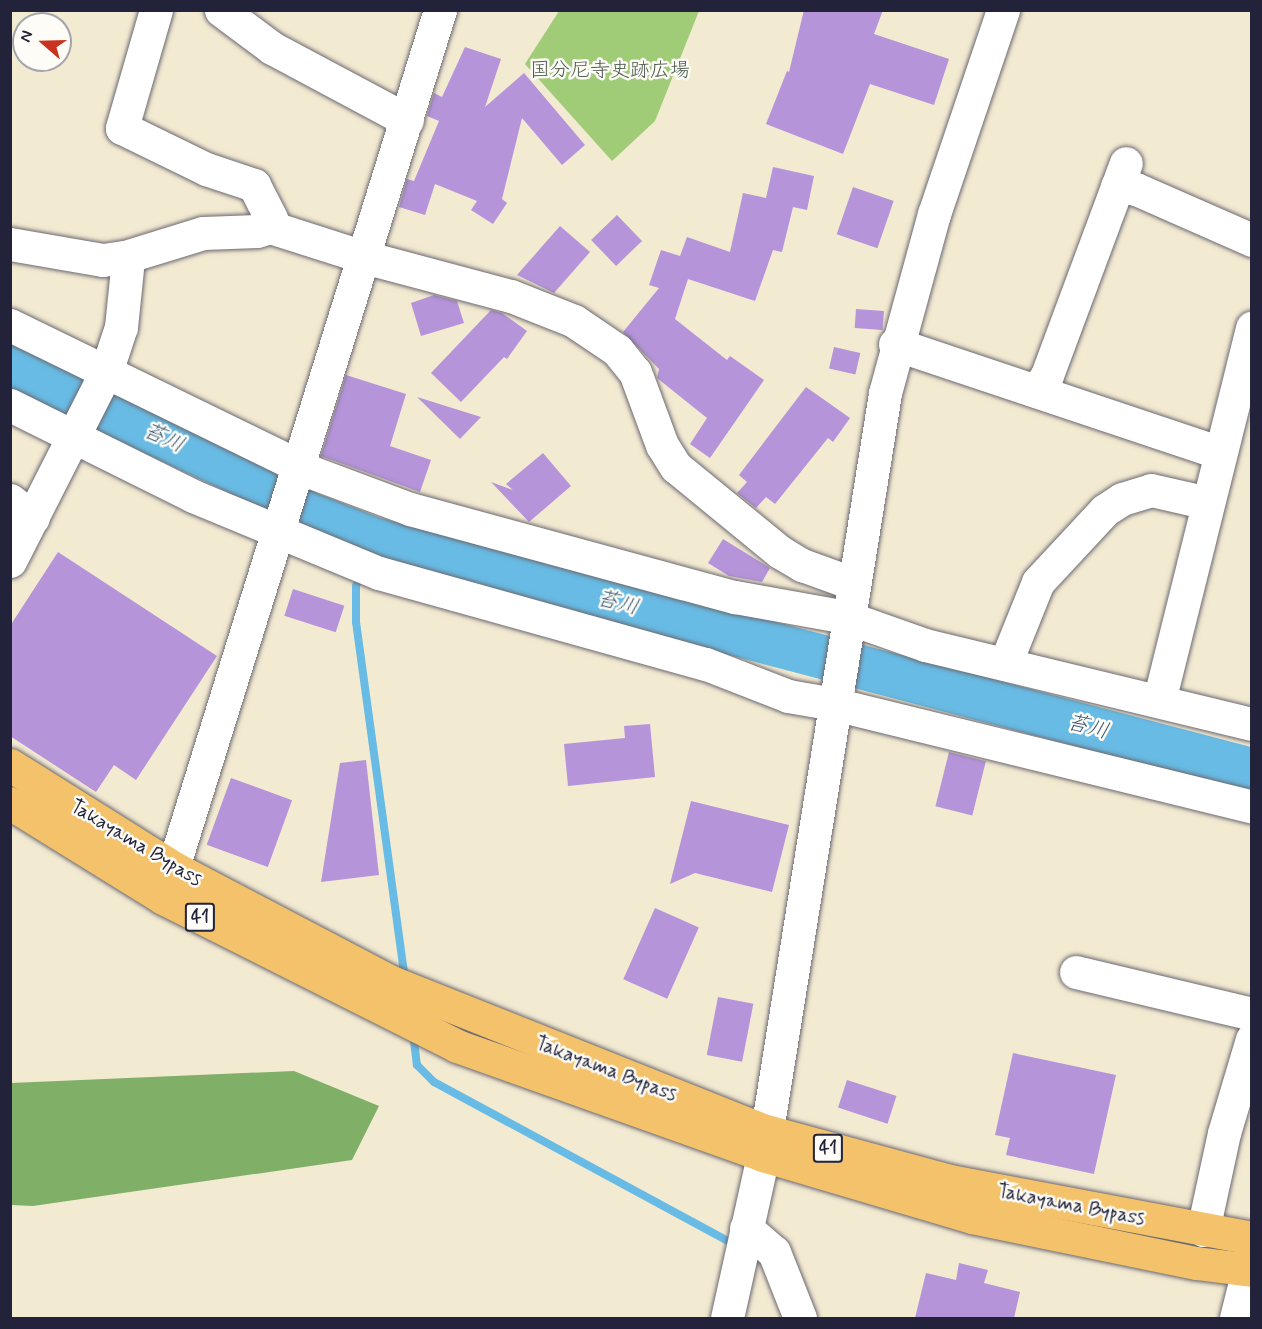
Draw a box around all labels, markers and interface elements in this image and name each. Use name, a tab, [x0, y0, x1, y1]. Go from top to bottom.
north arrow	[12, 12, 72, 72]
text: N	[15, 28, 38, 45]
park label: 国分尼寺史跡広場	[530, 58, 690, 82]
water label: 苔川	[140, 418, 188, 458]
water label: 苔川	[594, 585, 642, 621]
water label: 苔川	[1064, 709, 1112, 745]
street label: Takayama Bypass	[65, 794, 207, 892]
road number: 41	[184, 902, 216, 932]
street label: Takayama Bypass	[531, 1031, 681, 1107]
road number: 41	[812, 1133, 844, 1163]
street label: Takayama Bypass	[994, 1179, 1148, 1231]

